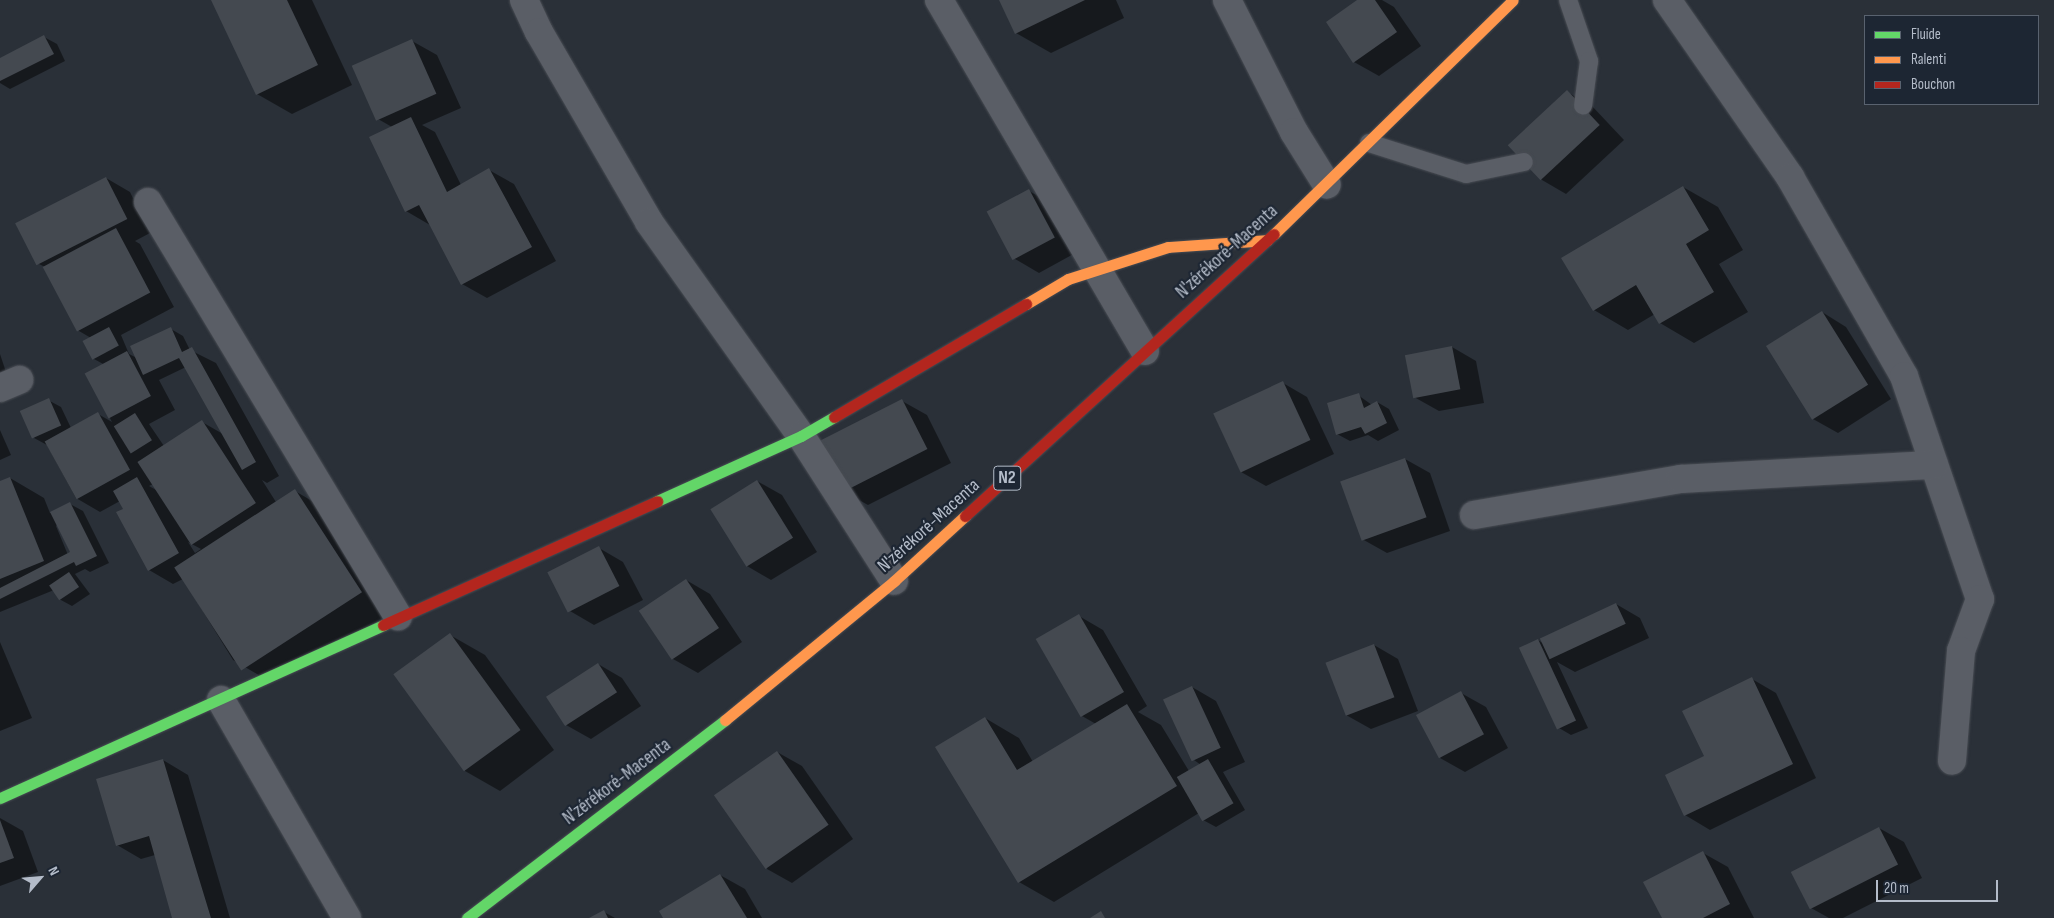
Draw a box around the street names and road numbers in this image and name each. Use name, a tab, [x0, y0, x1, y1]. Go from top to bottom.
street label: N'zérékoré-Macenta	[1171, 200, 1283, 304]
road number: N2	[993, 462, 1021, 493]
street label: N'zérékoré-Macenta	[873, 474, 985, 578]
street label: N'zérékoré-Macenta	[559, 734, 675, 830]

